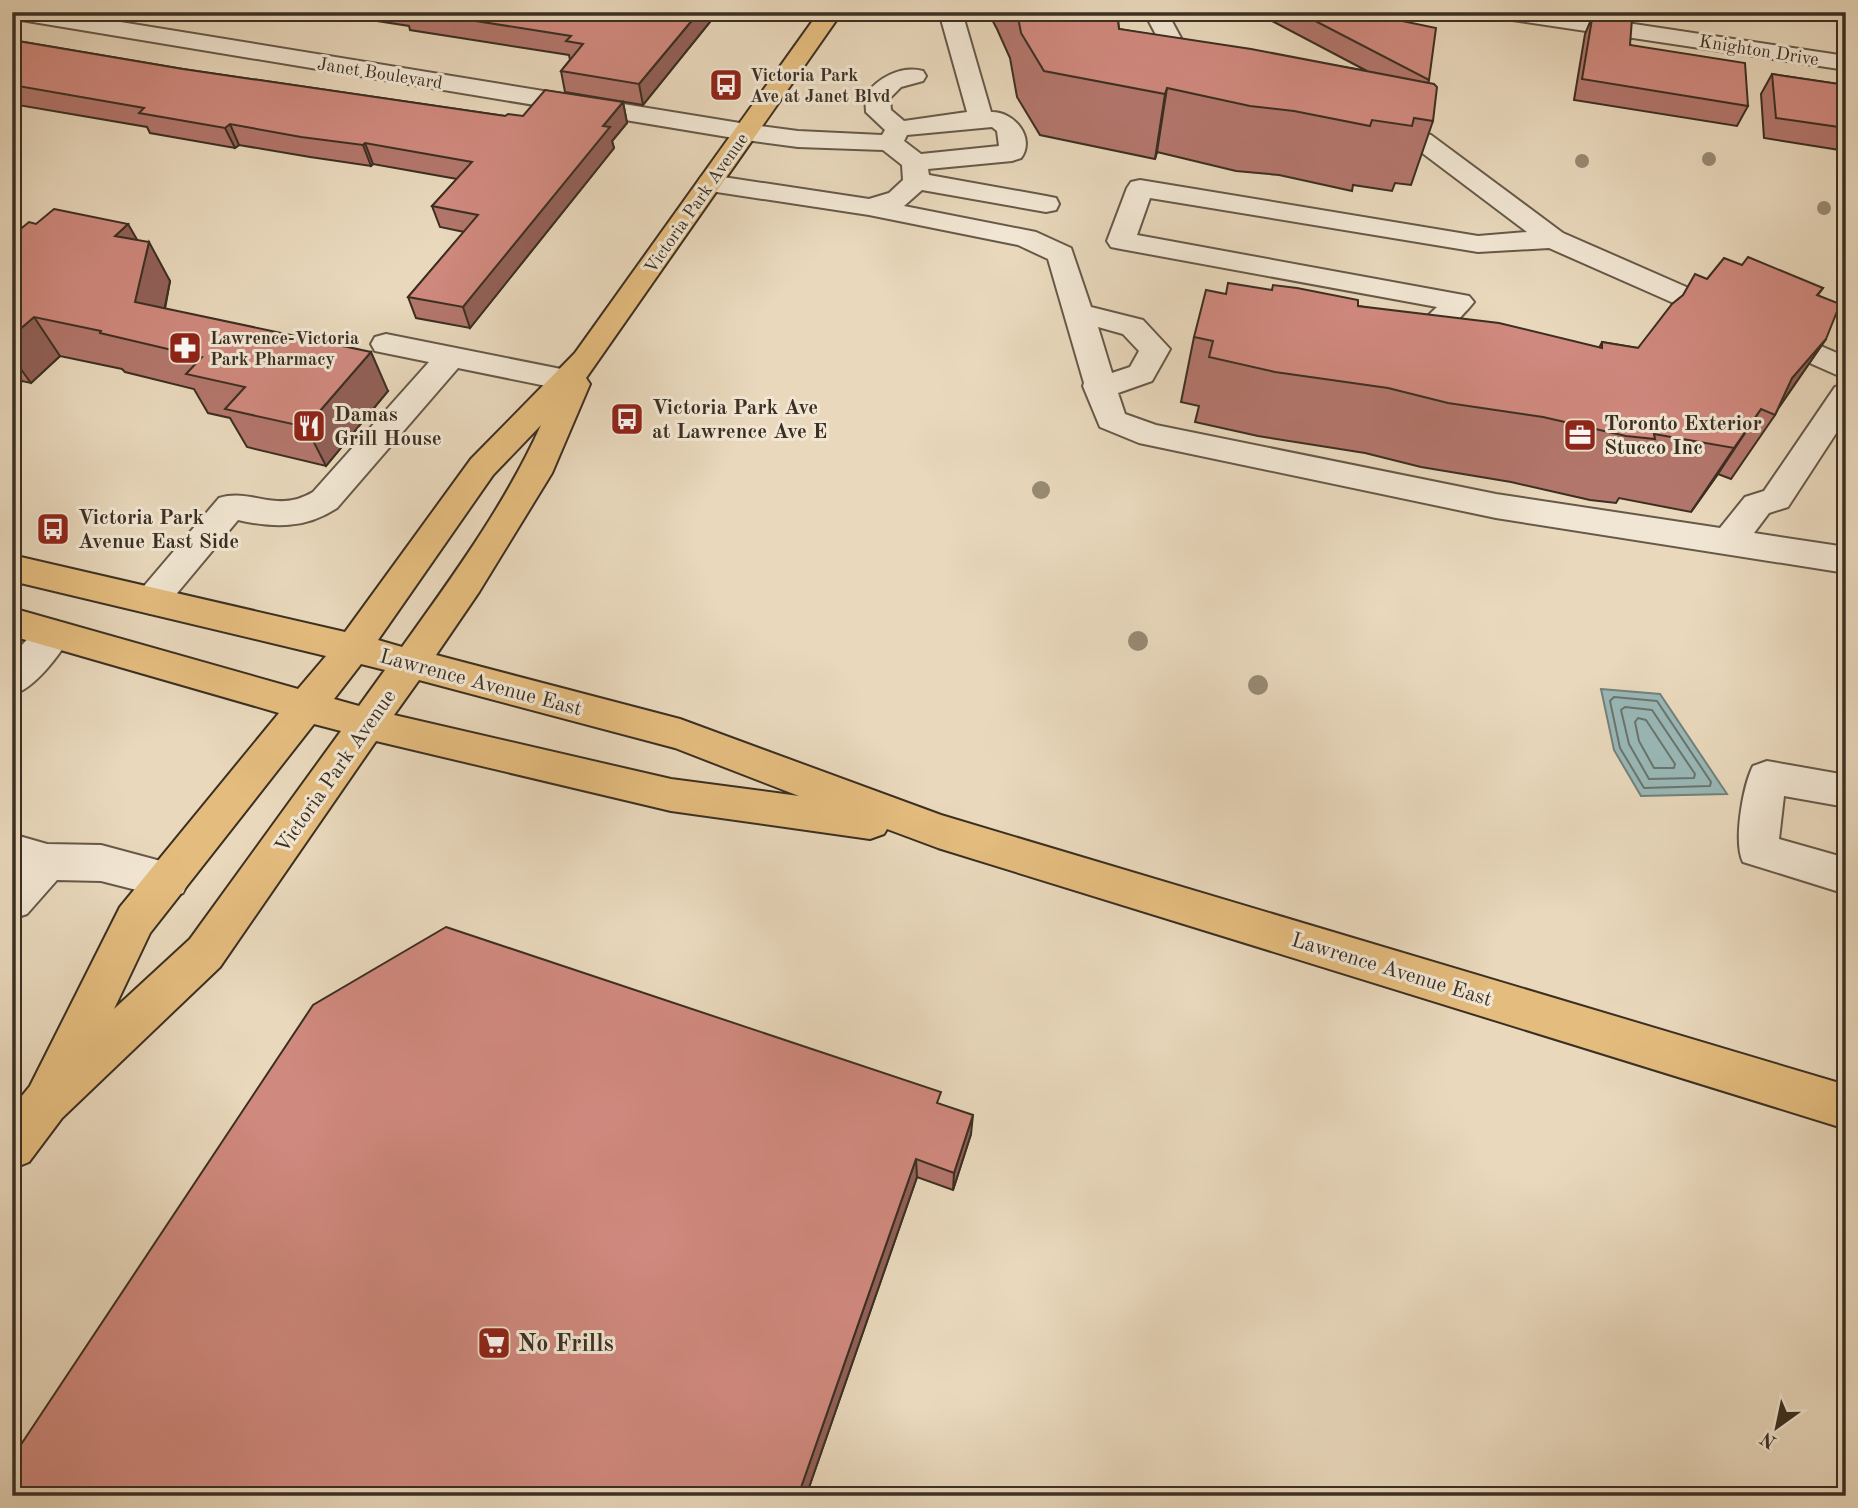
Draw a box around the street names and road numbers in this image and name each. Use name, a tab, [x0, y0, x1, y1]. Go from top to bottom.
street label: Knighton Drive	[1698, 33, 1820, 69]
street label: Janet Boulevard	[316, 55, 444, 93]
street label: Victoria Park Avenue	[642, 130, 752, 277]
street label: Lawrence Avenue East	[377, 646, 584, 721]
street label: Victoria Park Avenue	[272, 686, 401, 857]
street label: Lawrence Avenue East	[1289, 930, 1494, 1011]

